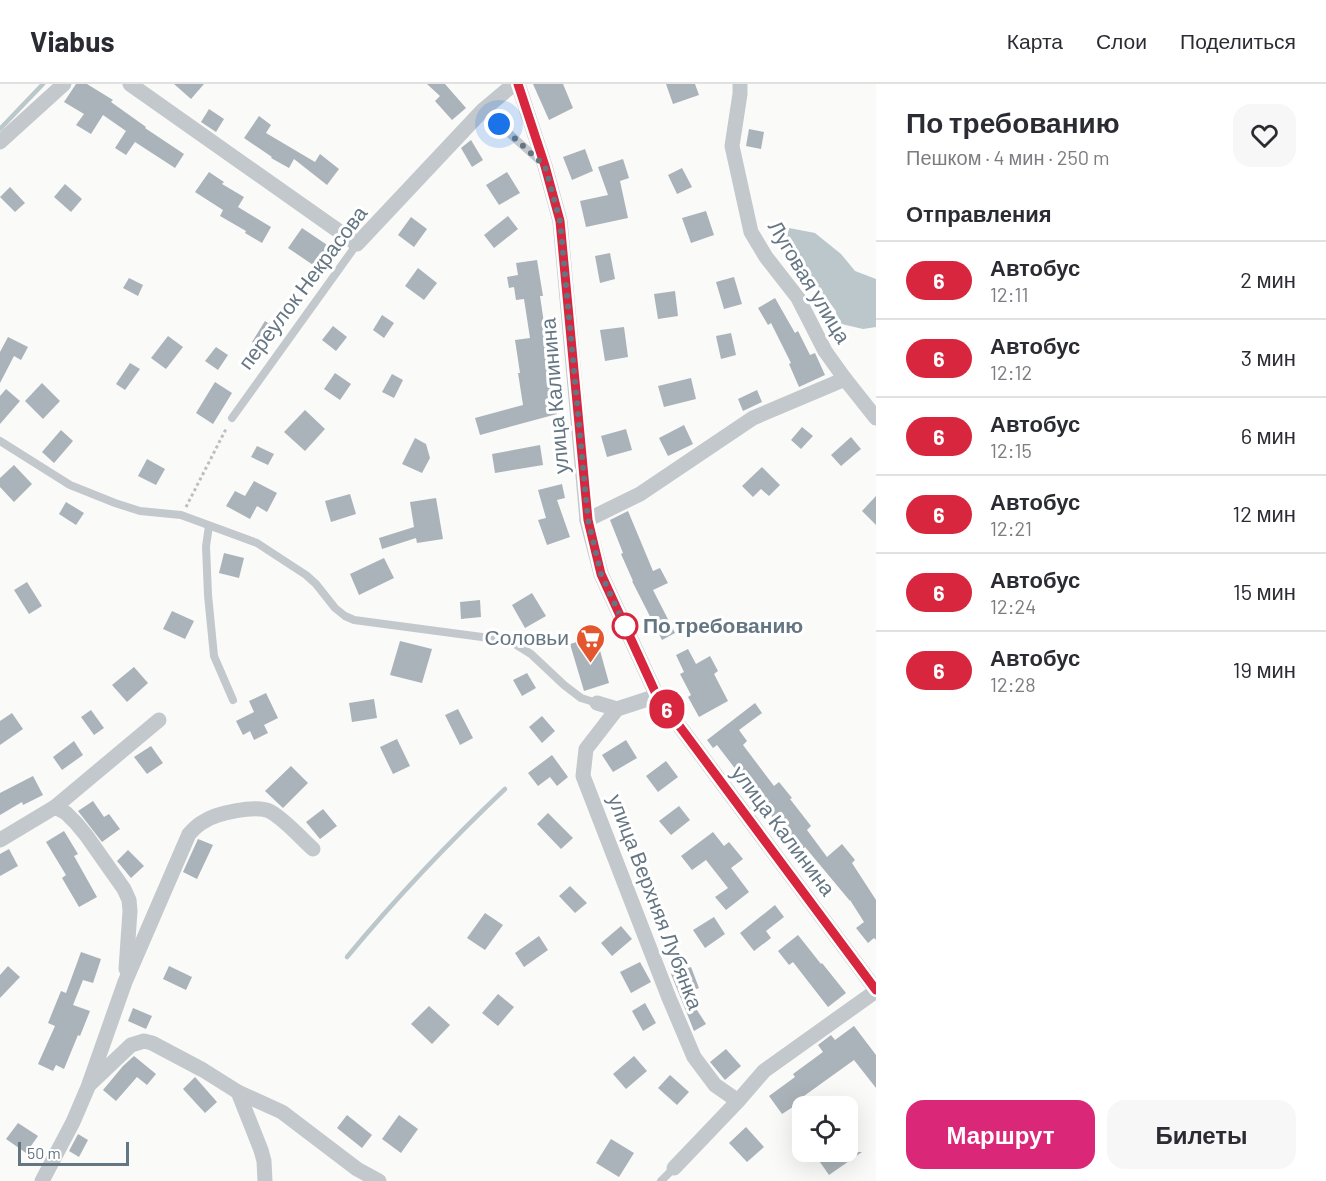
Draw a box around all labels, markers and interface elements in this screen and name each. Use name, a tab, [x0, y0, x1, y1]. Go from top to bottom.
text: Viabus	[30, 24, 115, 58]
text: Карта	[1007, 28, 1063, 53]
text: Слои	[1096, 28, 1147, 53]
text: Поделиться	[1180, 28, 1296, 53]
button: heart	[1233, 104, 1296, 167]
text: По требованию	[906, 105, 1120, 139]
your location	[484, 109, 514, 139]
text: Пешком · 4 мин · 250 m	[906, 145, 1110, 169]
street label: переулок Некрасова	[232, 200, 372, 374]
text: Отправления	[906, 200, 1052, 226]
street label: Луговая улица	[764, 215, 857, 348]
text: Автобус	[990, 254, 1080, 280]
text: 2 мин	[1240, 266, 1296, 292]
text: 6	[933, 268, 945, 293]
text: 12:11	[990, 282, 1029, 306]
street label: улица Калинина	[534, 317, 573, 475]
text: Автобус	[990, 332, 1080, 358]
text: 3 мин	[1241, 344, 1296, 370]
text: 6	[933, 346, 945, 371]
text: 12:12	[990, 360, 1032, 384]
text: Автобус	[990, 410, 1080, 436]
text: 6 мин	[1241, 422, 1296, 448]
text: 6	[933, 424, 945, 449]
text: 12:15	[990, 438, 1032, 462]
text: Автобус	[990, 488, 1080, 514]
text: 12 мин	[1233, 500, 1296, 526]
text: 6	[933, 502, 945, 527]
text: 12:21	[990, 516, 1032, 540]
text: Автобус	[990, 566, 1080, 592]
text: 15 мин	[1233, 578, 1296, 604]
text: 6	[933, 580, 945, 605]
text: 12:24	[990, 594, 1036, 618]
place label: По требованию	[643, 612, 803, 637]
marker: По требованию	[612, 613, 638, 639]
supermarket icon: Соловьи	[574, 622, 606, 664]
place label: Соловьи	[485, 624, 569, 649]
text: Автобус	[990, 644, 1080, 670]
text: 19 мин	[1233, 656, 1296, 682]
text: 6	[933, 658, 945, 683]
text: 12:28	[990, 672, 1036, 696]
line badge: 6	[648, 690, 686, 728]
text: 6	[661, 697, 673, 722]
street label: улица Калинина	[727, 760, 841, 900]
street label: улица Верхняя Лубянка	[604, 790, 709, 1013]
map controls	[792, 1096, 858, 1162]
button: locate	[792, 1096, 858, 1162]
button: Маршрут	[906, 1100, 1095, 1169]
button: Билеты	[1107, 1100, 1296, 1169]
scale bar	[18, 1139, 129, 1166]
text: 50 m	[27, 1143, 61, 1162]

